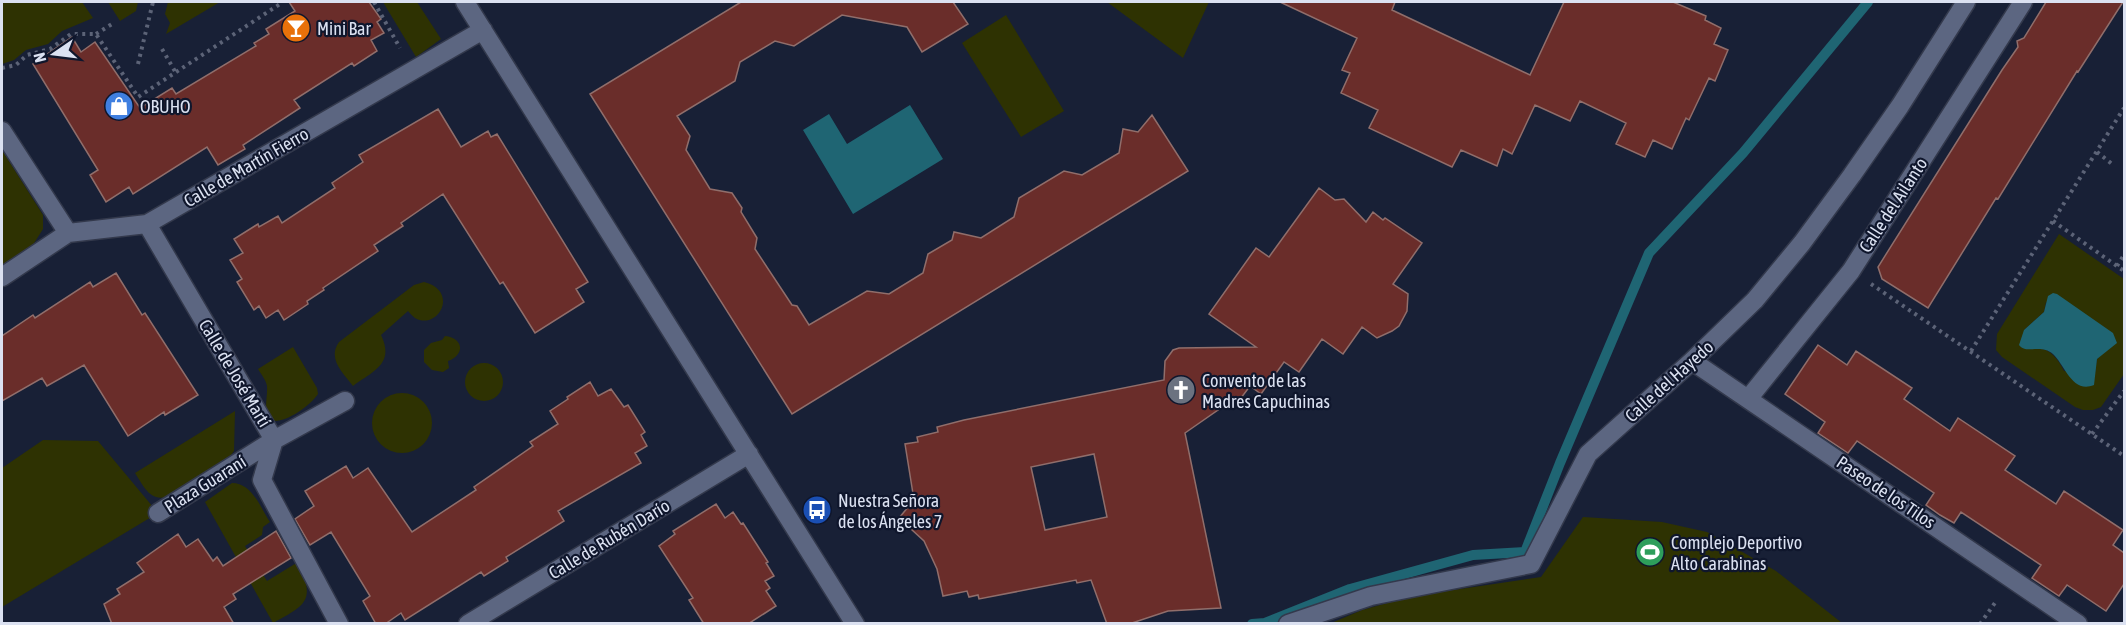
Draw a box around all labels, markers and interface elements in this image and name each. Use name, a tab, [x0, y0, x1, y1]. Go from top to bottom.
bar icon: Mini Bar	[280, 12, 312, 44]
place label: Mini Bar	[317, 18, 371, 39]
north arrow	[24, 24, 84, 84]
text: N	[30, 51, 49, 64]
shop icon: OBUHO	[103, 90, 135, 122]
place label: OBUHO	[140, 96, 191, 117]
street label: Calle de Martín Fierro	[180, 123, 312, 211]
street label: Calle del Ailanto	[1855, 154, 1931, 256]
street label: Calle de José Martí	[195, 315, 275, 431]
street label: Calle del Hayedo	[1621, 336, 1717, 426]
place label: Convento de las Madres Capuchinas	[1202, 370, 1330, 412]
church icon: Convento de las Madres Capuchinas	[1165, 374, 1197, 406]
street label: Plaza Guaraní	[160, 451, 250, 517]
street label: Paseo de los Tilos	[1833, 451, 1939, 533]
place label: Nuestra Señora de los Ángeles 7	[838, 490, 942, 532]
bus stop icon: Nuestra Señora de los Ángeles 7	[801, 494, 833, 526]
street label: Calle de Rubén Darío	[545, 495, 673, 583]
place label: Complejo Deportivo Alto Carabinas	[1671, 532, 1802, 574]
sports icon: Complejo Deportivo Alto Carabinas	[1634, 536, 1666, 568]

